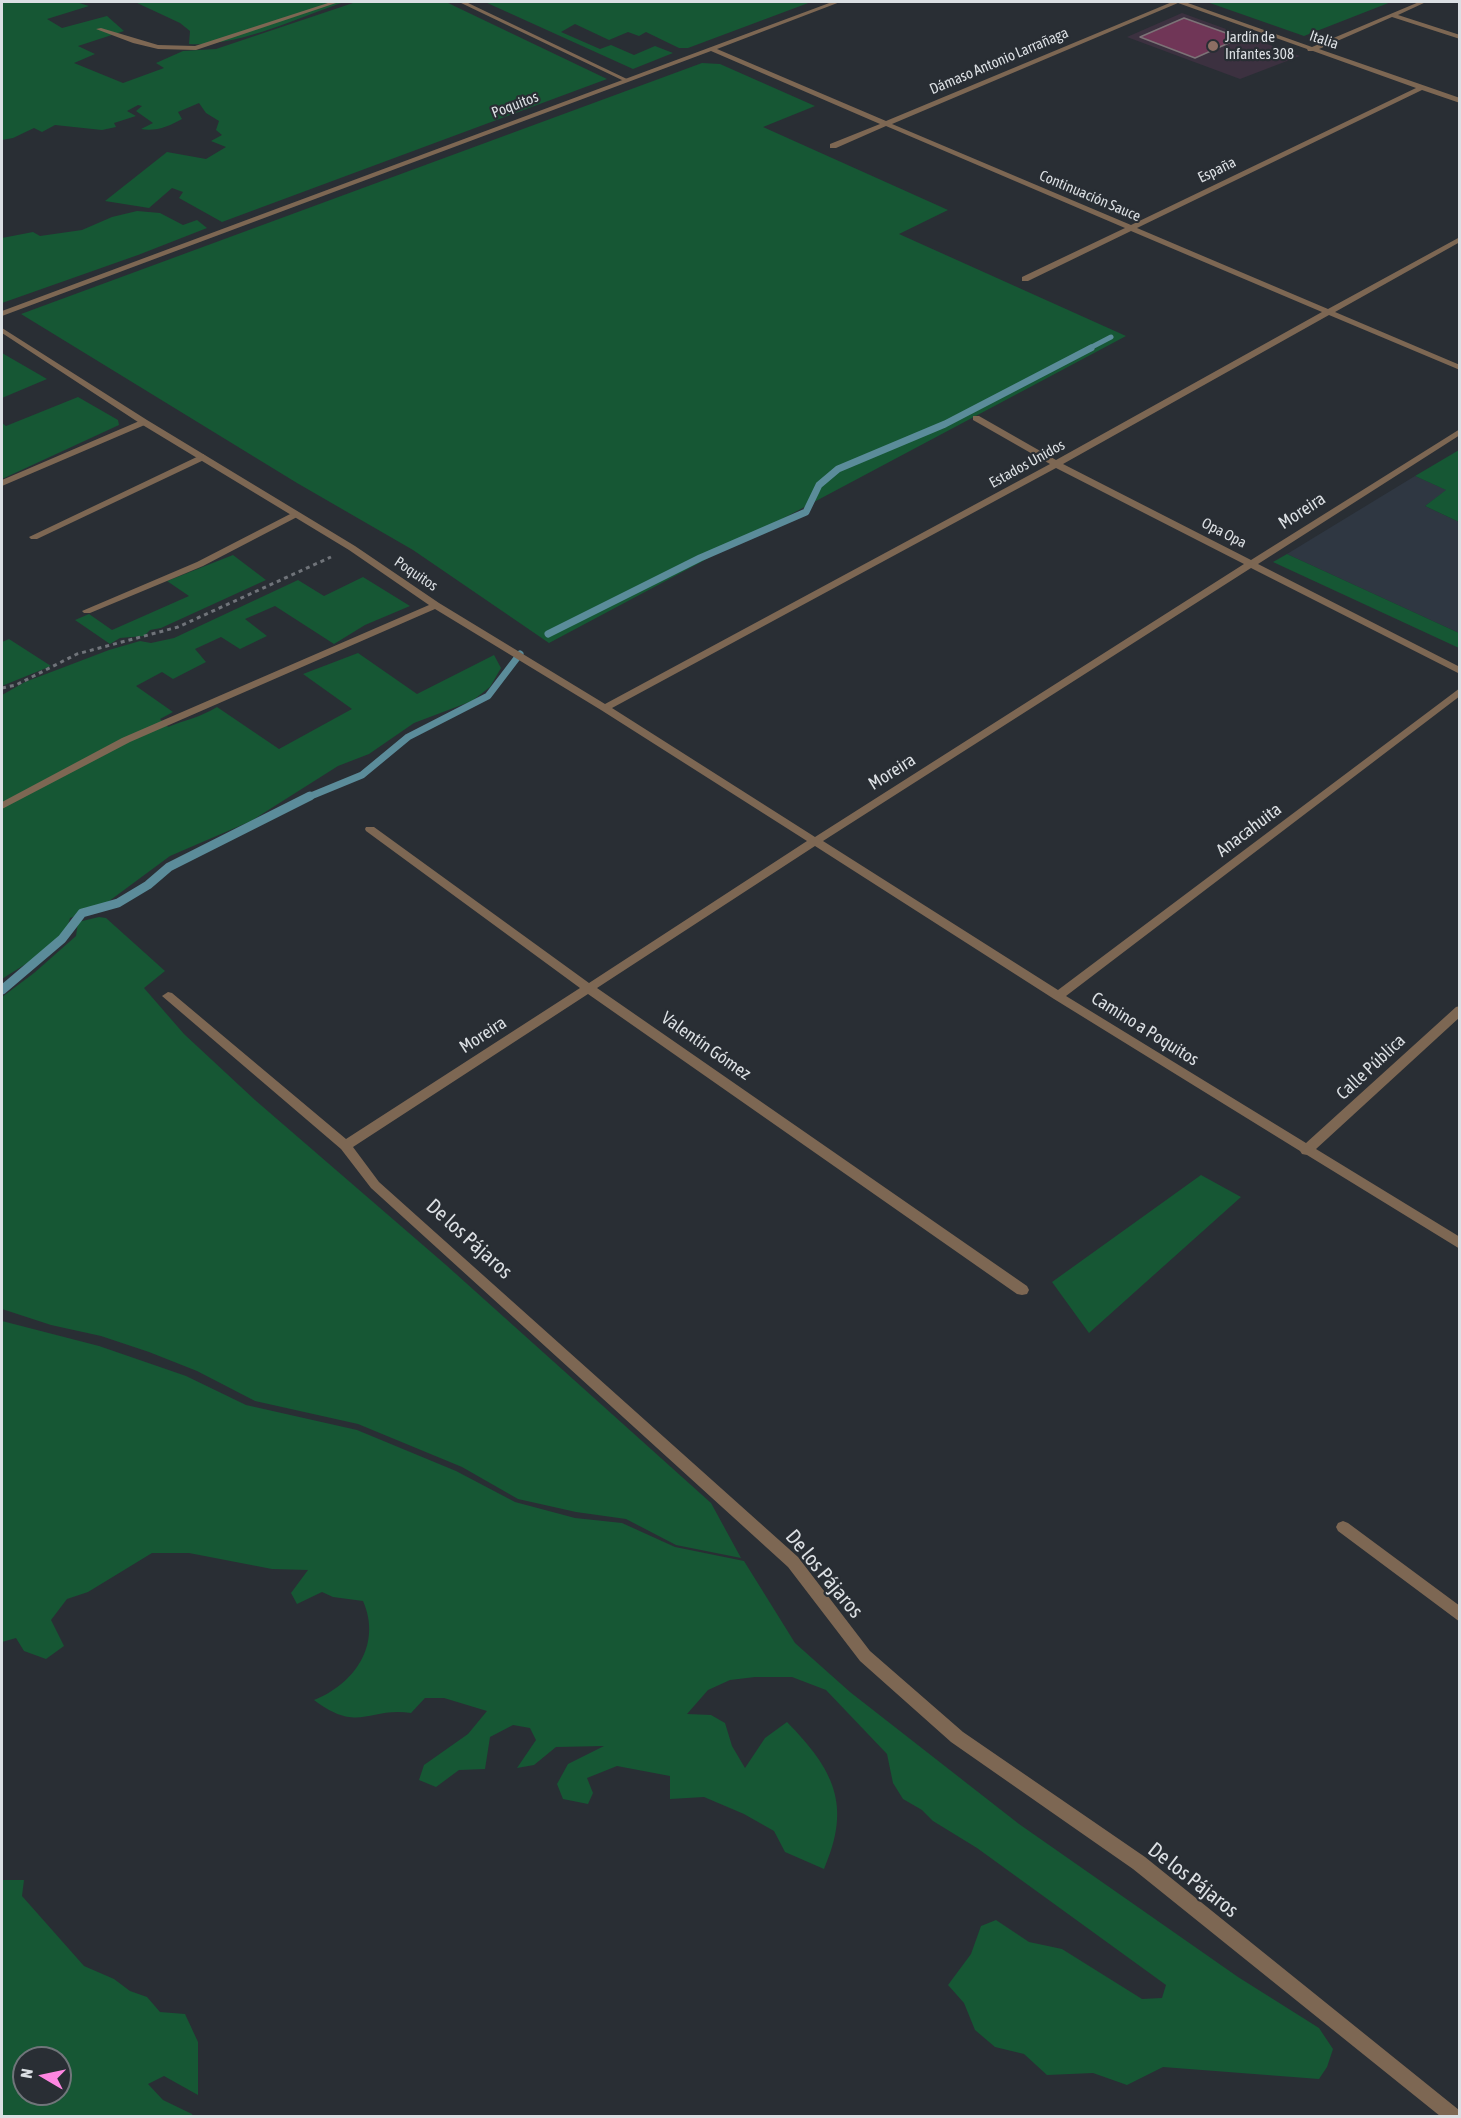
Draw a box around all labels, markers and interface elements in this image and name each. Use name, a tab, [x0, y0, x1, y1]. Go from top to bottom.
street label: Dámaso Antonio Larrañaga	[927, 24, 1071, 98]
street label: Italia	[1307, 27, 1341, 53]
place label: Jardín de Infantes 308	[1225, 28, 1294, 63]
marker: Jardín de Infantes 308	[1206, 39, 1220, 53]
street label: Poquitos	[489, 88, 541, 122]
street label: España	[1195, 153, 1239, 187]
street label: Continuación Sauce	[1037, 166, 1143, 226]
street label: Estados Unidos	[986, 436, 1068, 492]
street label: Moreira	[1275, 488, 1329, 534]
street label: Opa Opa	[1199, 514, 1249, 552]
street label: Poquitos	[391, 553, 441, 595]
street label: Moreira	[864, 749, 920, 795]
street label: Anacahuita	[1212, 798, 1286, 862]
street label: Camino a Poquitos	[1087, 987, 1203, 1071]
street label: Valentín Gómez	[657, 1007, 755, 1085]
street label: Moreira	[456, 1012, 510, 1058]
street label: Calle Pública	[1332, 1030, 1410, 1104]
street label: De los Pájaros	[421, 1194, 517, 1284]
street label: De los Pájaros	[780, 1525, 868, 1623]
street label: De los Pájaros	[1143, 1837, 1243, 1923]
north arrow	[12, 2046, 72, 2106]
text: N	[17, 2067, 36, 2080]

